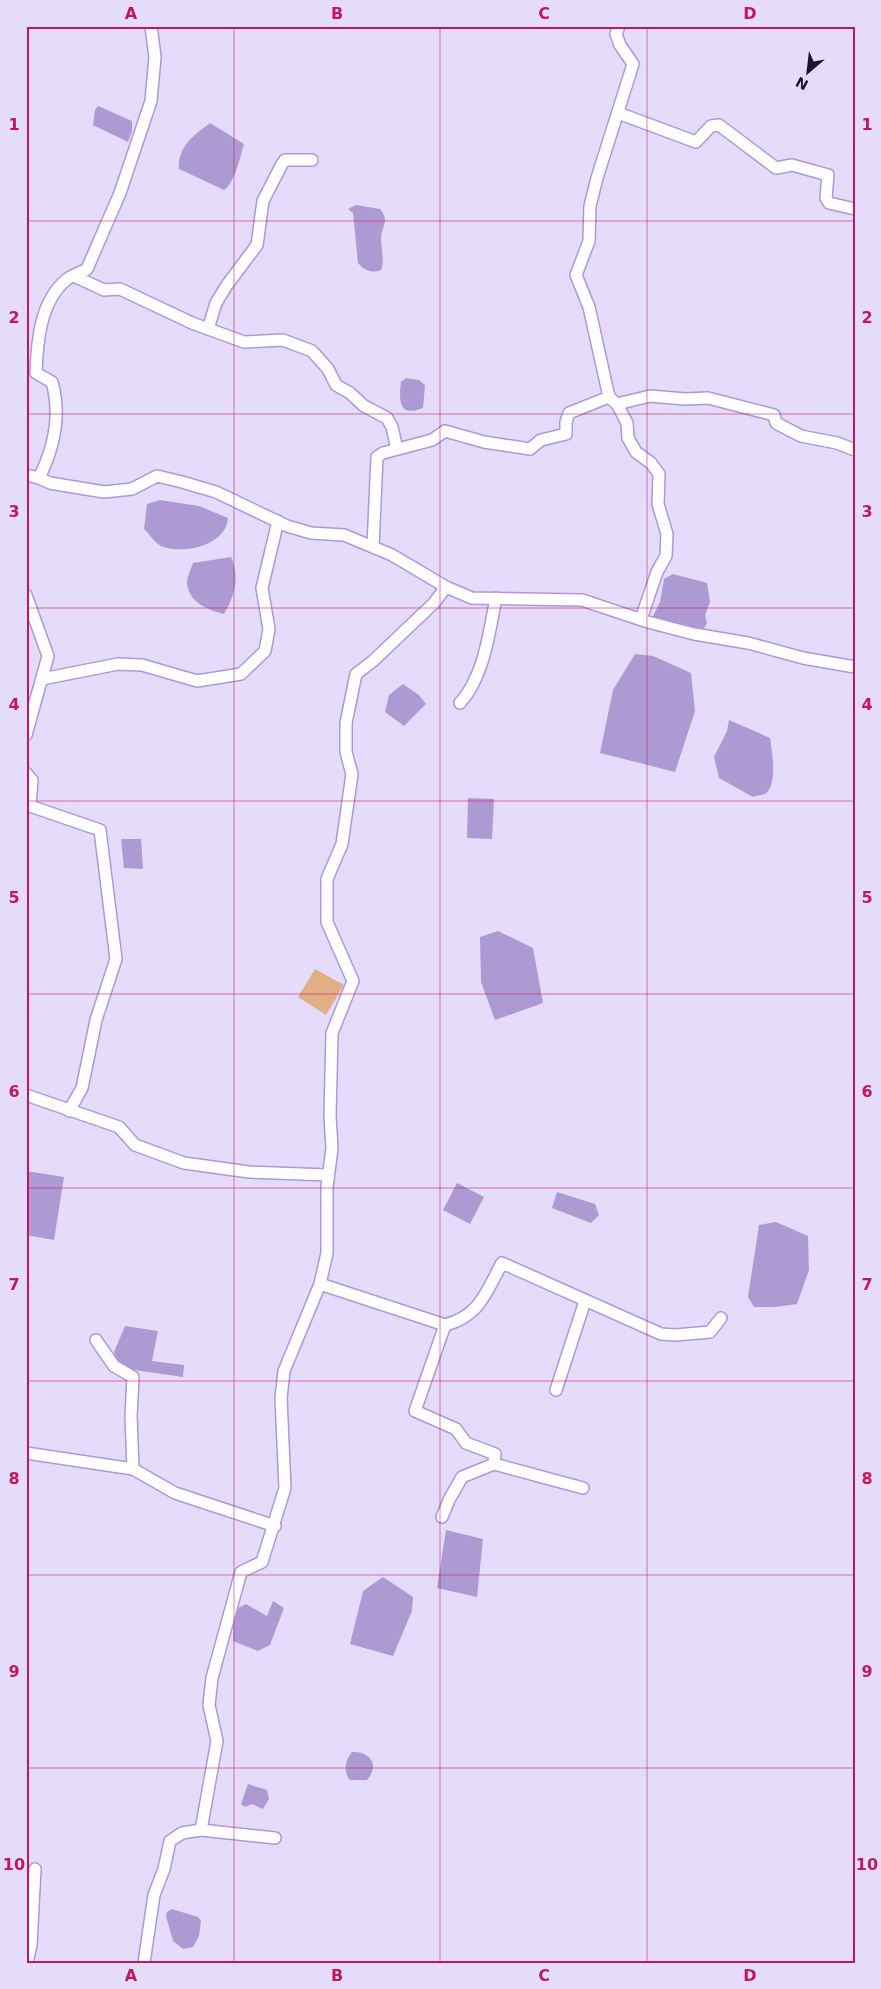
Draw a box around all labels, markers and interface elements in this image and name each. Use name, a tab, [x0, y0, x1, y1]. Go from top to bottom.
text: A	[125, 4, 138, 23]
text: B	[331, 4, 343, 23]
text: C	[538, 4, 550, 23]
text: D	[743, 4, 757, 23]
north arrow	[784, 48, 834, 98]
text: N	[793, 74, 811, 93]
text: 1	[8, 115, 20, 134]
text: 1	[861, 115, 873, 134]
text: 2	[8, 308, 20, 327]
text: 2	[861, 308, 873, 327]
text: 3	[8, 502, 20, 521]
text: 3	[861, 502, 873, 521]
text: 4	[8, 695, 20, 714]
text: 4	[861, 695, 873, 714]
text: 5	[8, 888, 20, 907]
text: 5	[861, 888, 873, 907]
text: 6	[8, 1082, 20, 1101]
text: 6	[861, 1082, 873, 1101]
text: 7	[8, 1275, 20, 1294]
text: 7	[861, 1275, 873, 1294]
text: 8	[8, 1469, 20, 1488]
text: 8	[861, 1469, 873, 1488]
text: 9	[8, 1662, 20, 1681]
text: 9	[861, 1662, 873, 1681]
text: 10	[3, 1855, 25, 1874]
text: 10	[856, 1855, 878, 1874]
text: A	[125, 1966, 138, 1985]
text: B	[331, 1966, 343, 1985]
text: C	[538, 1966, 550, 1985]
text: D	[743, 1966, 757, 1985]

